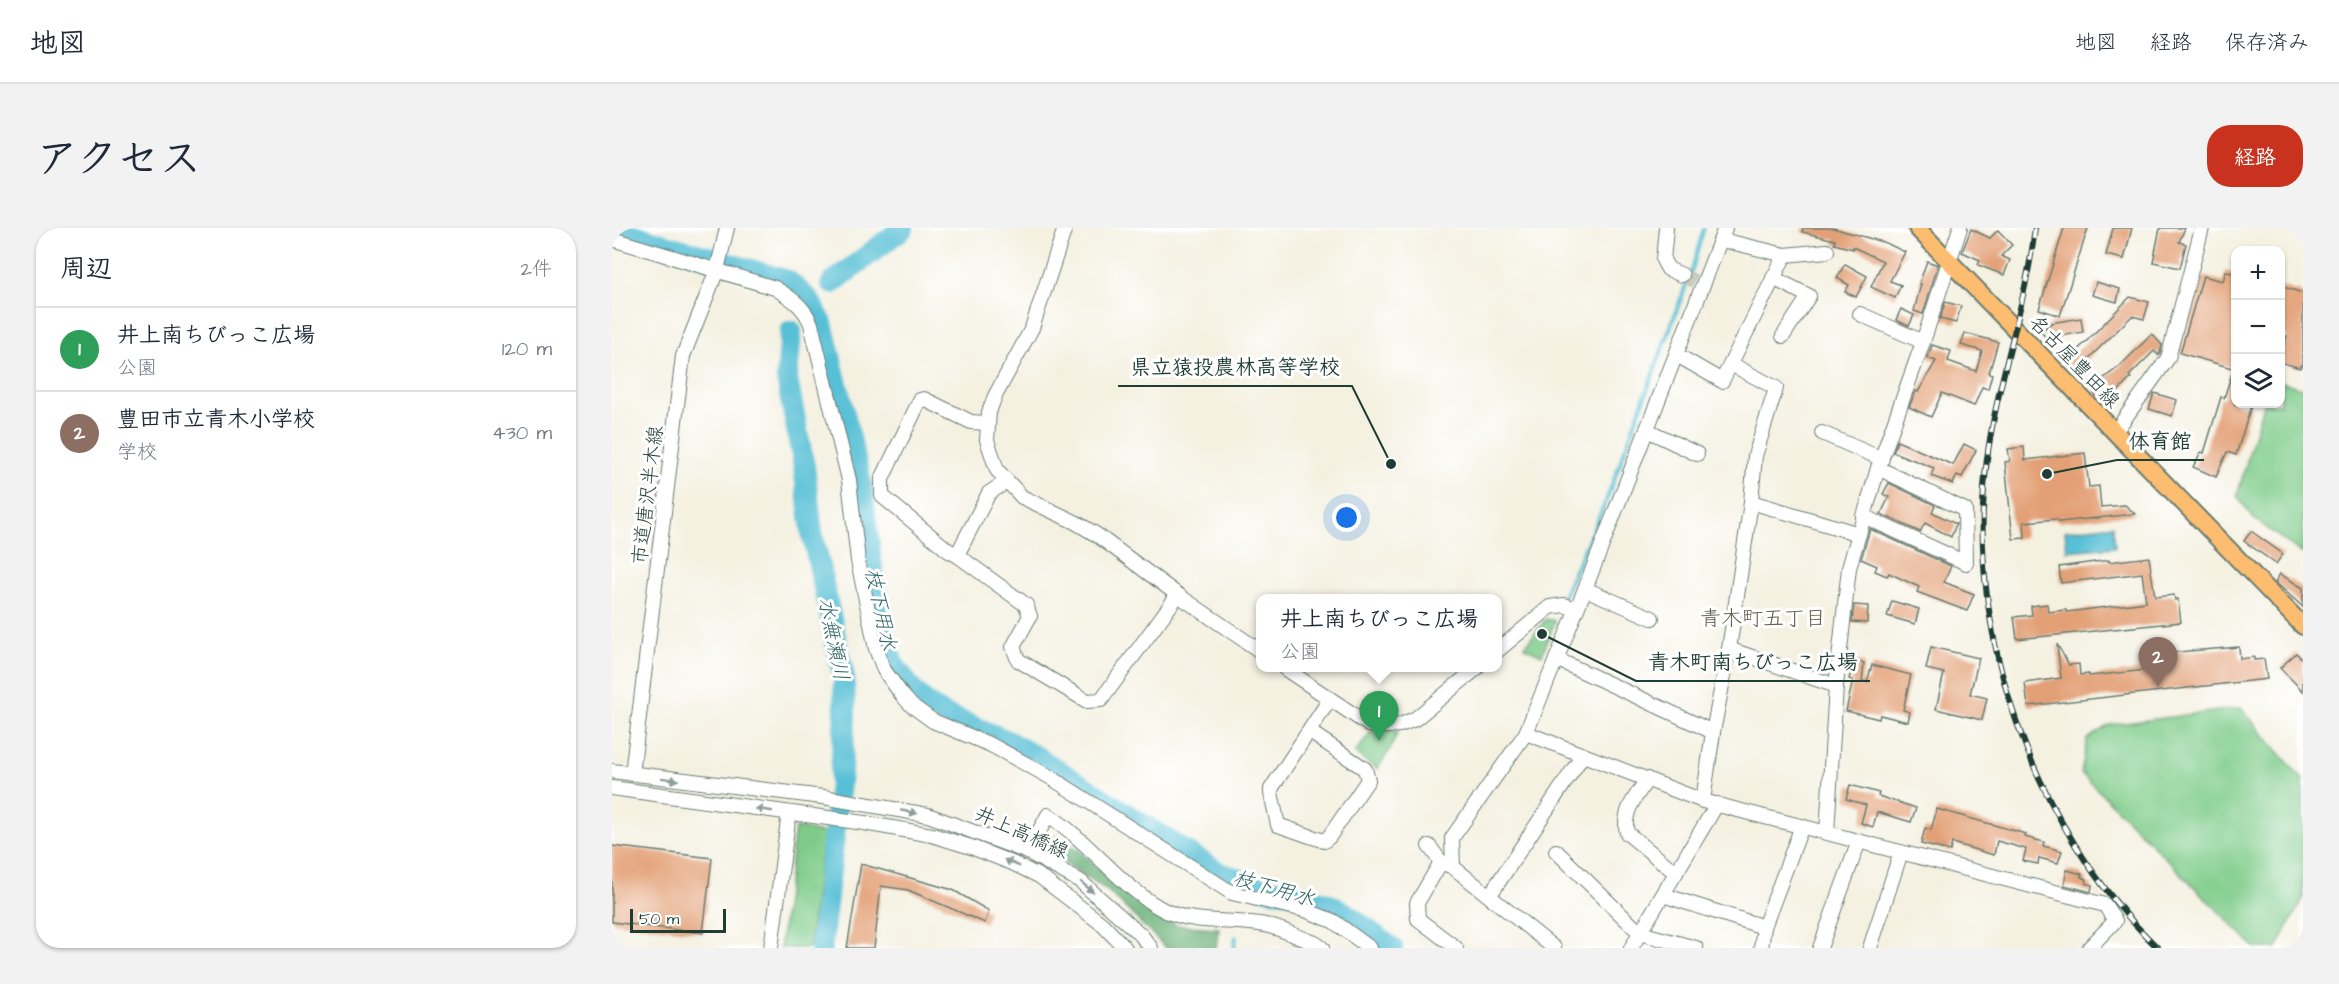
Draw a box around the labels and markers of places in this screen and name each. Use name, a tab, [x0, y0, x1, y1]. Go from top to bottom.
callout: 県立猿投農林高等学校	[1118, 347, 1352, 386]
callout: 体育館	[2117, 421, 2204, 460]
pin: 2	[2138, 638, 2178, 687]
callout: 青木町南ちびっこ広場	[1636, 642, 1870, 681]
pin: 1	[1360, 692, 1398, 741]

